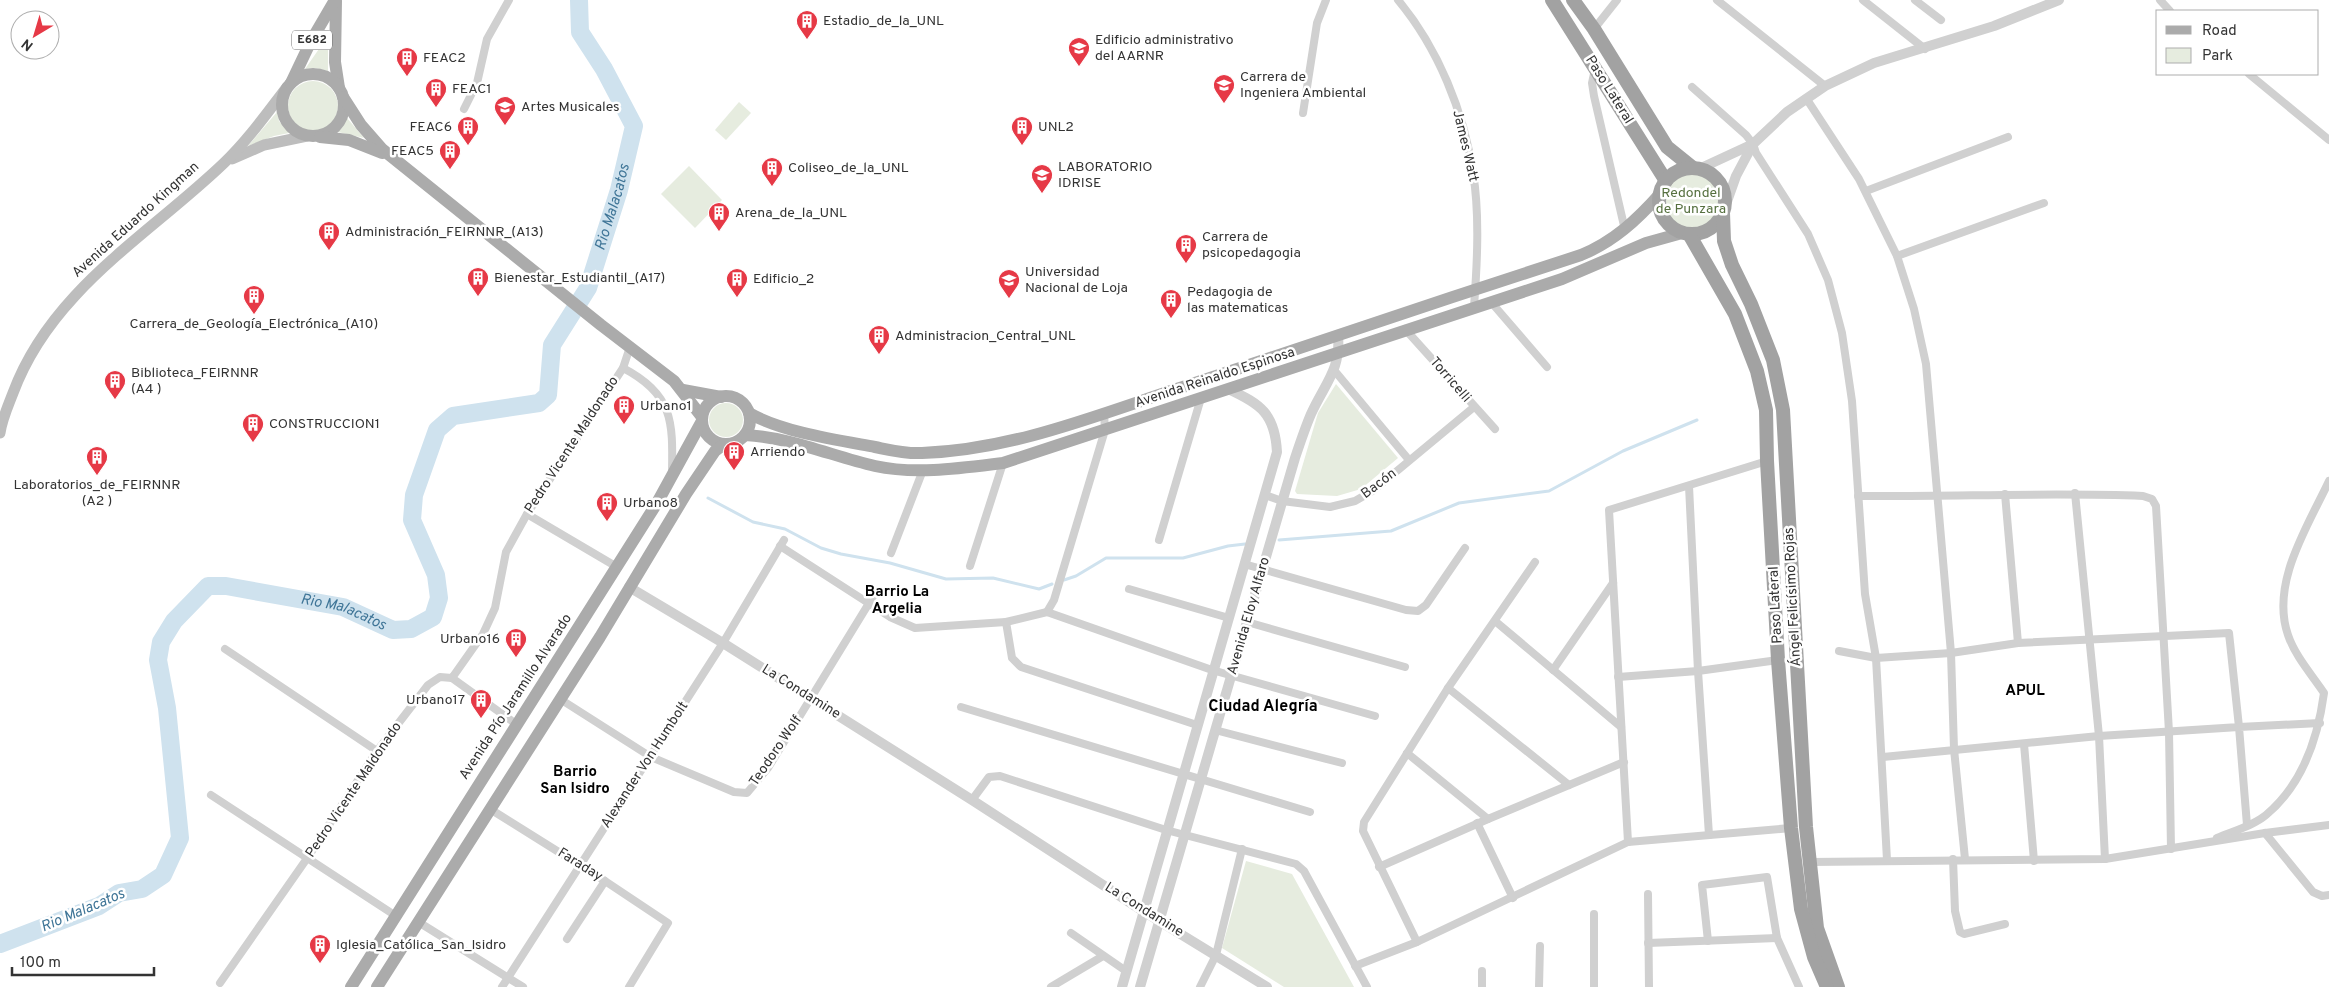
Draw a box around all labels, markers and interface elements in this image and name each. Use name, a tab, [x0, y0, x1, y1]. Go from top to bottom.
building icon: Estadio_de_la_UNL	[795, 9, 819, 40]
north arrow	[10, 10, 60, 60]
legend	[2156, 10, 2319, 75]
place label: Estadio_de_la_UNL	[823, 13, 944, 30]
text: Road	[2202, 22, 2237, 41]
road number: E682	[292, 30, 332, 50]
place label: Edificio administrativo del AARNR	[1095, 32, 1234, 65]
text: N	[19, 34, 37, 54]
school or university icon: Edificio administrativo del AARNR	[1067, 36, 1091, 67]
building icon: FEAC2	[395, 46, 419, 77]
text: Park	[2202, 47, 2233, 66]
place label: FEAC2	[423, 50, 466, 67]
street label: Paso Lateral	[1581, 53, 1637, 127]
place label: Carrera de Ingeniera Ambiental	[1240, 69, 1366, 102]
school or university icon: Carrera de Ingeniera Ambiental	[1212, 73, 1236, 104]
building icon: FEAC1	[424, 77, 448, 108]
place label: FEAC1	[452, 81, 492, 98]
school or university icon: Artes Musicales	[493, 95, 517, 126]
place label: Artes Musicales	[521, 99, 620, 116]
street label: James Watt	[1448, 108, 1482, 184]
building icon: FEAC6	[456, 115, 480, 146]
building icon: UNL2	[1010, 115, 1034, 146]
place label: FEAC6	[409, 119, 452, 136]
place label: UNL2	[1038, 119, 1074, 136]
building icon: FEAC5	[438, 139, 462, 170]
place label: FEAC5	[391, 143, 434, 160]
building icon: Coliseo_de_la_UNL	[760, 156, 784, 187]
street label: Avenida Eduardo Kingman	[69, 158, 203, 282]
place label: LABORATORIO IDRISE	[1058, 159, 1153, 192]
place label: Coliseo_de_la_UNL	[788, 160, 909, 177]
water label: Rio Malacatos	[591, 162, 634, 253]
school or university icon: LABORATORIO IDRISE	[1030, 163, 1054, 194]
park label: Redondel de Punzara	[1656, 185, 1726, 218]
building icon: Arena_de_la_UNL	[707, 201, 731, 232]
place label: Arena_de_la_UNL	[735, 205, 847, 222]
building icon: Administración_FEIRNNR_(A13)	[317, 220, 341, 251]
place label: Administración_FEIRNNR_(A13)	[345, 224, 544, 241]
place label: Carrera de psicopedagogia	[1202, 229, 1301, 262]
building icon: Carrera de psicopedagogia	[1174, 233, 1198, 264]
place label: Universidad Nacional de Loja	[1025, 264, 1128, 297]
building icon: Bienestar_Estudiantil_(A17)	[466, 266, 490, 297]
building icon: Edificio_2	[725, 267, 749, 298]
school or university icon: Universidad Nacional de Loja	[997, 268, 1021, 299]
place label: Bienestar_Estudiantil_(A17)	[494, 270, 665, 287]
place label: Edificio_2	[753, 271, 814, 288]
building icon: Carrera_de_Geología_Electrónica_(A10)	[242, 284, 266, 315]
place label: Pedagogia de las matematicas	[1187, 284, 1288, 317]
building icon: Pedagogia de las matematicas	[1159, 288, 1183, 319]
place label: Carrera_de_Geología_Electrónica_(A10)	[130, 316, 378, 333]
building icon: Administracion_Central_UNL	[867, 324, 891, 355]
place label: Administracion_Central_UNL	[895, 328, 1076, 345]
street label: Avenida Reinaldo Espinosa	[1133, 344, 1297, 412]
street label: Torricelli	[1426, 354, 1474, 406]
place label: Biblioteca_FEIRNNR (A4 )	[131, 365, 259, 398]
building icon: Biblioteca_FEIRNNR (A4 )	[103, 369, 127, 400]
street label: Pedro Vicente Maldonado	[521, 373, 623, 517]
building icon: Urbano1	[612, 394, 636, 425]
place label: Urbano1	[640, 398, 692, 415]
building icon: CONSTRUCCION1	[241, 412, 265, 443]
place label: CONSTRUCCION1	[269, 416, 380, 433]
building icon: Arriendo	[722, 440, 746, 471]
place label: Arriendo	[750, 444, 805, 461]
building icon: Laboratorios_de_FEIRNNR (A2 )	[85, 445, 109, 476]
street label: Bacón	[1358, 465, 1400, 503]
place label: Laboratorios_de_FEIRNNR (A2 )	[14, 477, 180, 510]
building icon: Urbano8	[595, 491, 619, 522]
place label: Urbano8	[623, 495, 678, 512]
street label: Ángel Felicísimo Rojas	[1780, 527, 1805, 667]
street label: Avenida Eloy Alfaro	[1224, 555, 1274, 677]
street label: Paso Lateral	[1765, 566, 1787, 644]
district label: Barrio La Argelia	[865, 583, 929, 619]
water label: Rio Malacatos	[299, 590, 389, 635]
street label: Avenida Pío Jaramillo Alvarado	[456, 611, 576, 783]
building icon: Urbano16	[504, 627, 528, 658]
place label: Urbano16	[440, 631, 500, 648]
street label: La Condamine	[758, 661, 844, 723]
district label: APUL	[2005, 682, 2045, 701]
building icon: Urbano17	[469, 688, 493, 719]
place label: Urbano17	[406, 692, 465, 709]
district label: Ciudad Alegría	[1208, 697, 1318, 717]
street label: Alexander Von Humbolt	[598, 698, 692, 832]
street label: Teodoro Wolf	[746, 712, 806, 790]
street label: Pedro Vicente Maldonado	[302, 719, 406, 861]
district label: Barrio San Isidro	[540, 763, 610, 799]
street label: Faraday	[554, 845, 606, 885]
street label: La Condamine	[1101, 879, 1187, 941]
water label: Rio Malacatos	[38, 885, 128, 937]
building icon: Iglesia_Católica_San_Isidro	[308, 933, 332, 964]
place label: Iglesia_Católica_San_Isidro	[336, 937, 506, 954]
scale bar	[12, 944, 155, 976]
text: 100 m	[20, 954, 61, 973]

